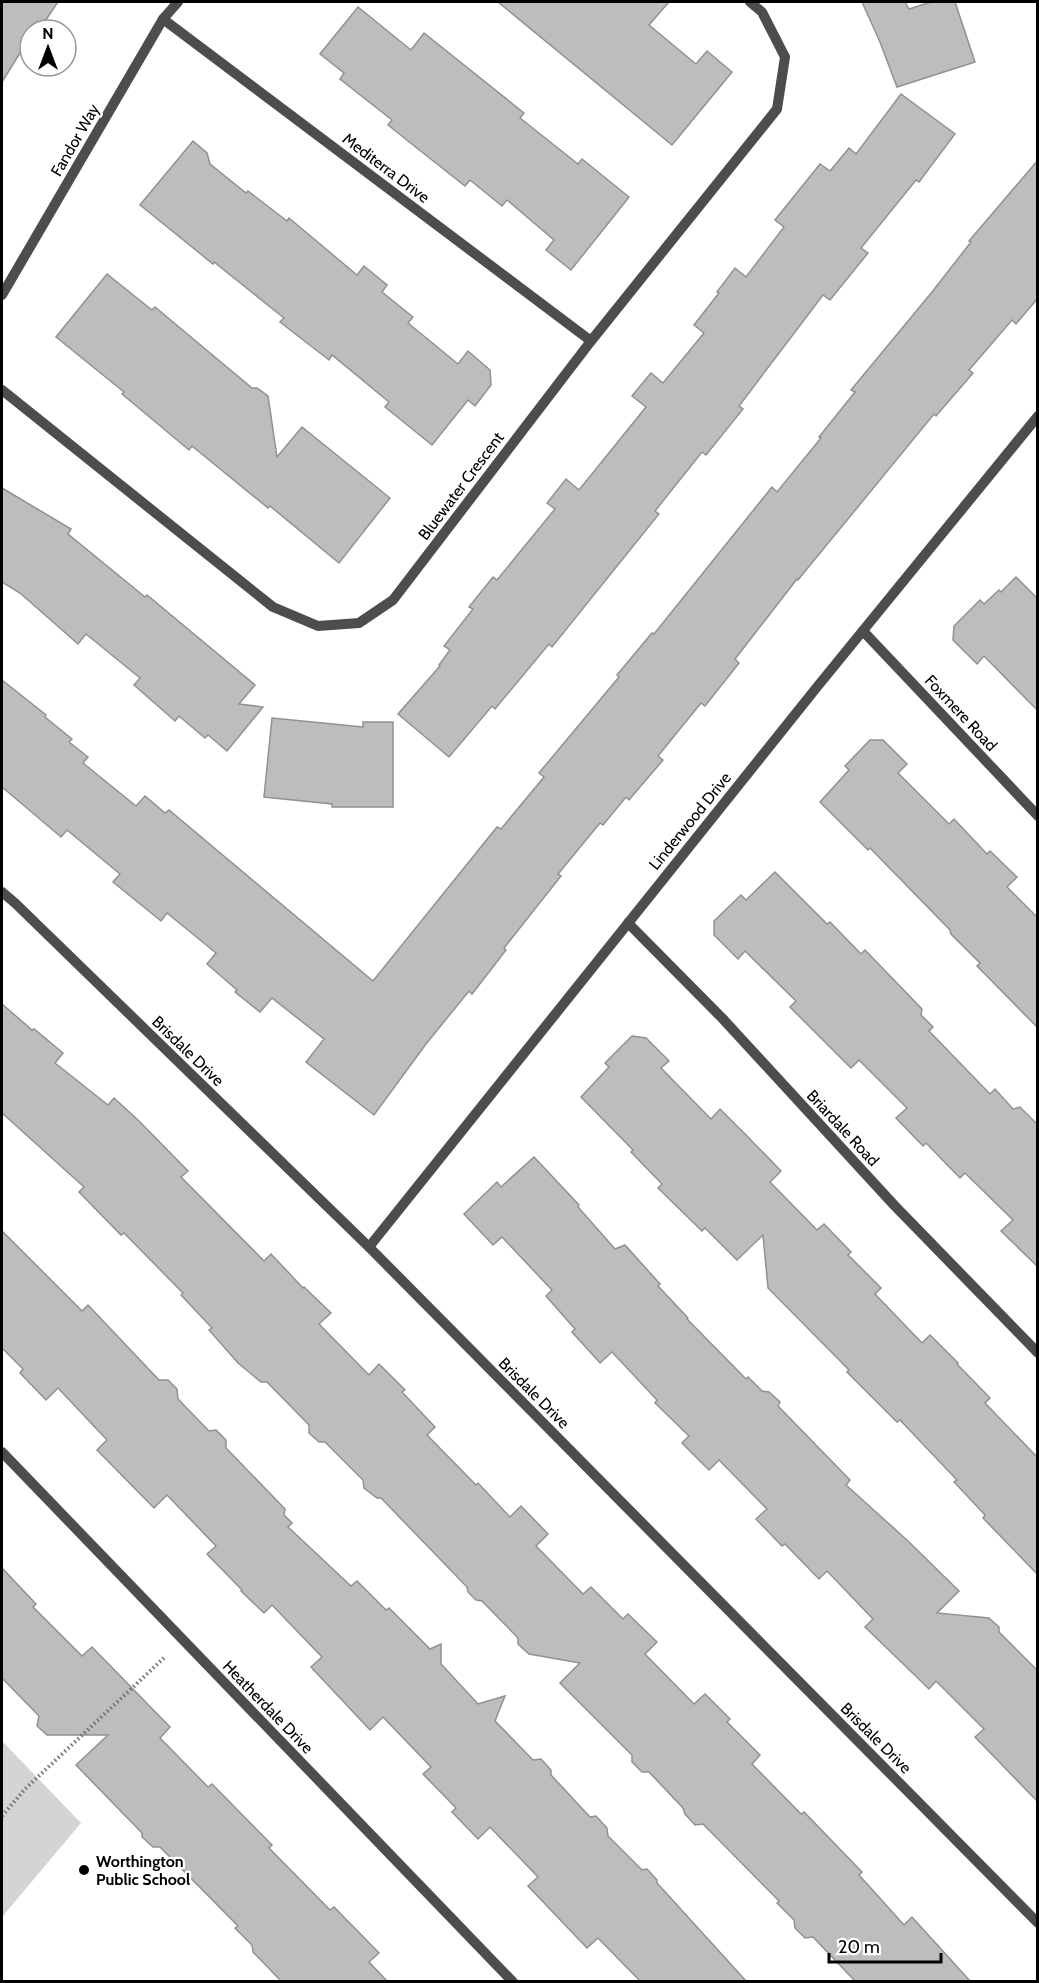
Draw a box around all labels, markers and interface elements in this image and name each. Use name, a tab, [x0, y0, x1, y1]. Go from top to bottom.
north arrow	[18, 18, 78, 78]
text: N	[42, 24, 54, 43]
street label: Fandor Way	[47, 100, 103, 180]
street label: Mediterra Drive	[339, 129, 433, 207]
street label: Bluewater Crescent	[414, 428, 508, 544]
street label: Foxmere Road	[921, 671, 1001, 755]
street label: Linderwood Drive	[645, 768, 735, 874]
street label: Brisdale Drive	[148, 1012, 228, 1090]
street label: Briardale Road	[803, 1086, 883, 1170]
street label: Brisdale Drive	[495, 1354, 573, 1432]
street label: Heatherdale Drive	[219, 1657, 317, 1757]
street label: Brisdale Drive	[837, 1699, 915, 1777]
place label: Worthington Public School	[96, 1852, 190, 1889]
marker: Worthington Public School	[77, 1863, 91, 1877]
scale bar	[829, 1926, 942, 1964]
text: 20 m	[838, 1936, 880, 1958]

